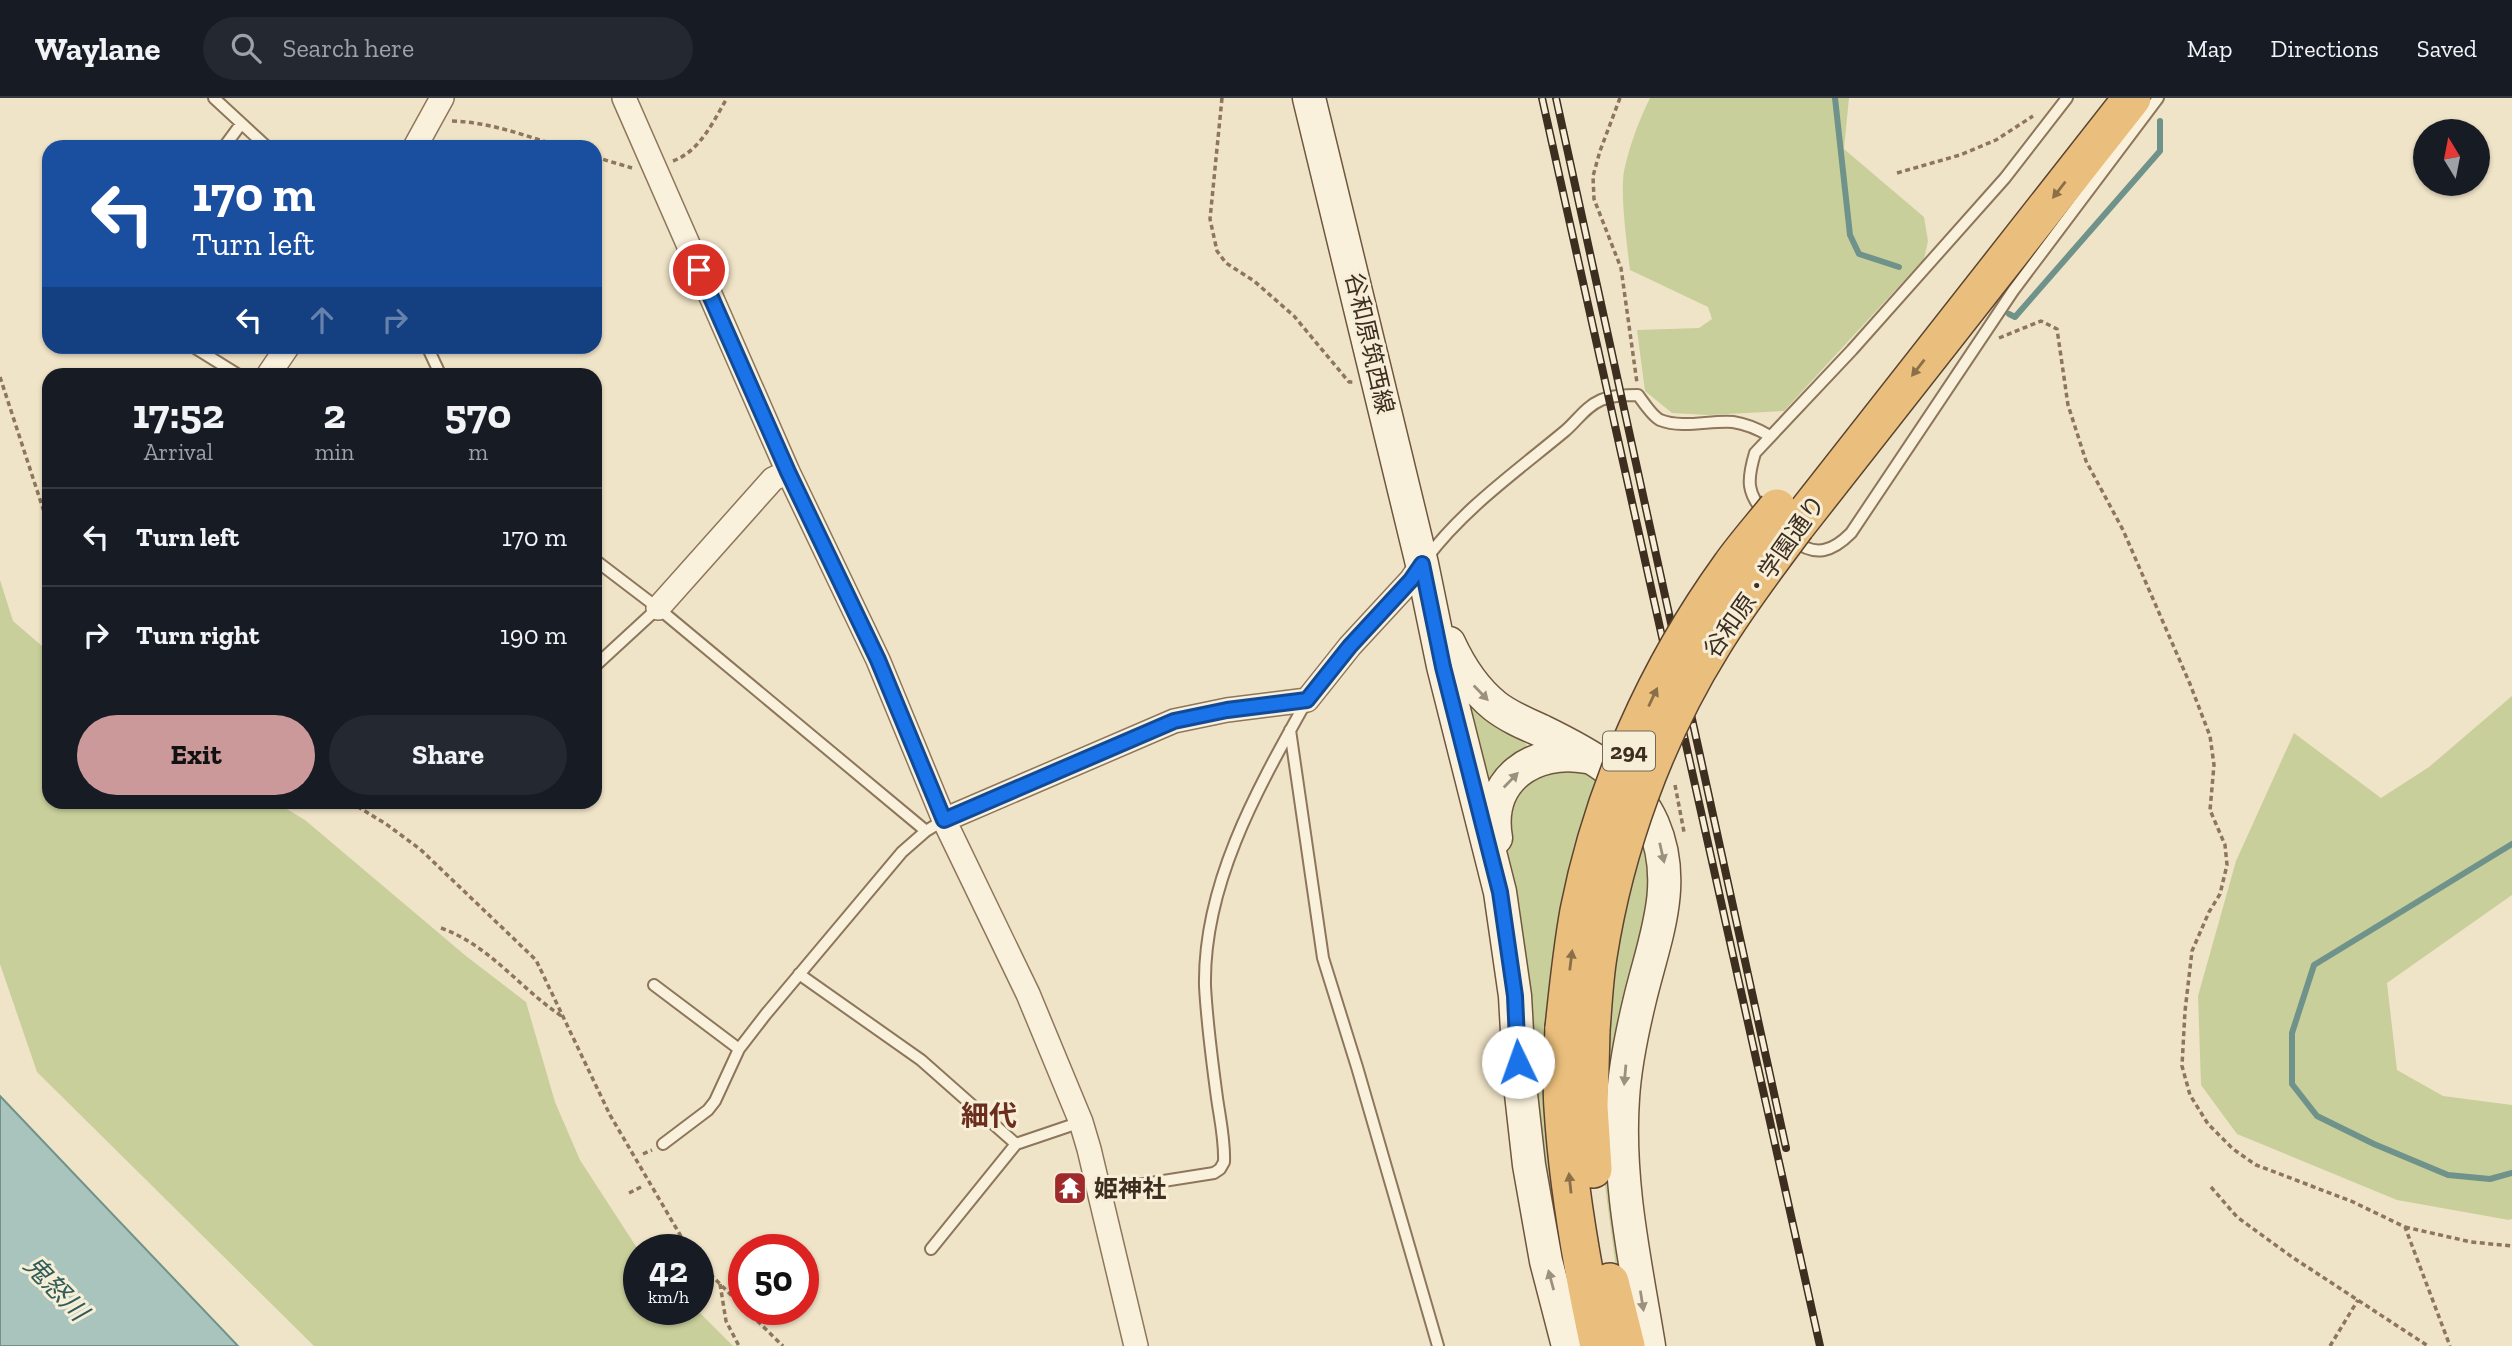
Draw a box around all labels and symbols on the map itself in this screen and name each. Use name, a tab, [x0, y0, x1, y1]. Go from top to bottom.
north arrow	[2413, 119, 2490, 196]
one-way arrow	[2052, 180, 2067, 198]
pin	[669, 240, 729, 300]
street label: 谷和原筑西線	[1340, 270, 1400, 416]
one-way arrow	[1911, 360, 1926, 377]
street label: 谷和原・学園通り	[1697, 489, 1831, 663]
one-way arrow	[1472, 684, 1488, 701]
one-way arrow	[1647, 687, 1658, 707]
road number: 294	[1603, 732, 1655, 771]
one-way arrow	[1502, 772, 1519, 789]
one-way arrow	[1657, 842, 1668, 864]
one-way arrow	[1566, 949, 1577, 971]
position arrow	[1481, 1025, 1555, 1099]
one-way arrow	[1619, 1064, 1630, 1086]
district label: 細代	[961, 1099, 1017, 1132]
temple icon: 姫神社	[1051, 1169, 1089, 1207]
one-way arrow	[1564, 1171, 1575, 1193]
place label: 姫神社	[1094, 1174, 1166, 1203]
speed limit sign: 50	[728, 1234, 819, 1325]
water label: 鬼怒川	[17, 1249, 97, 1329]
one-way arrow	[1545, 1269, 1556, 1291]
one-way arrow	[1637, 1290, 1648, 1312]

